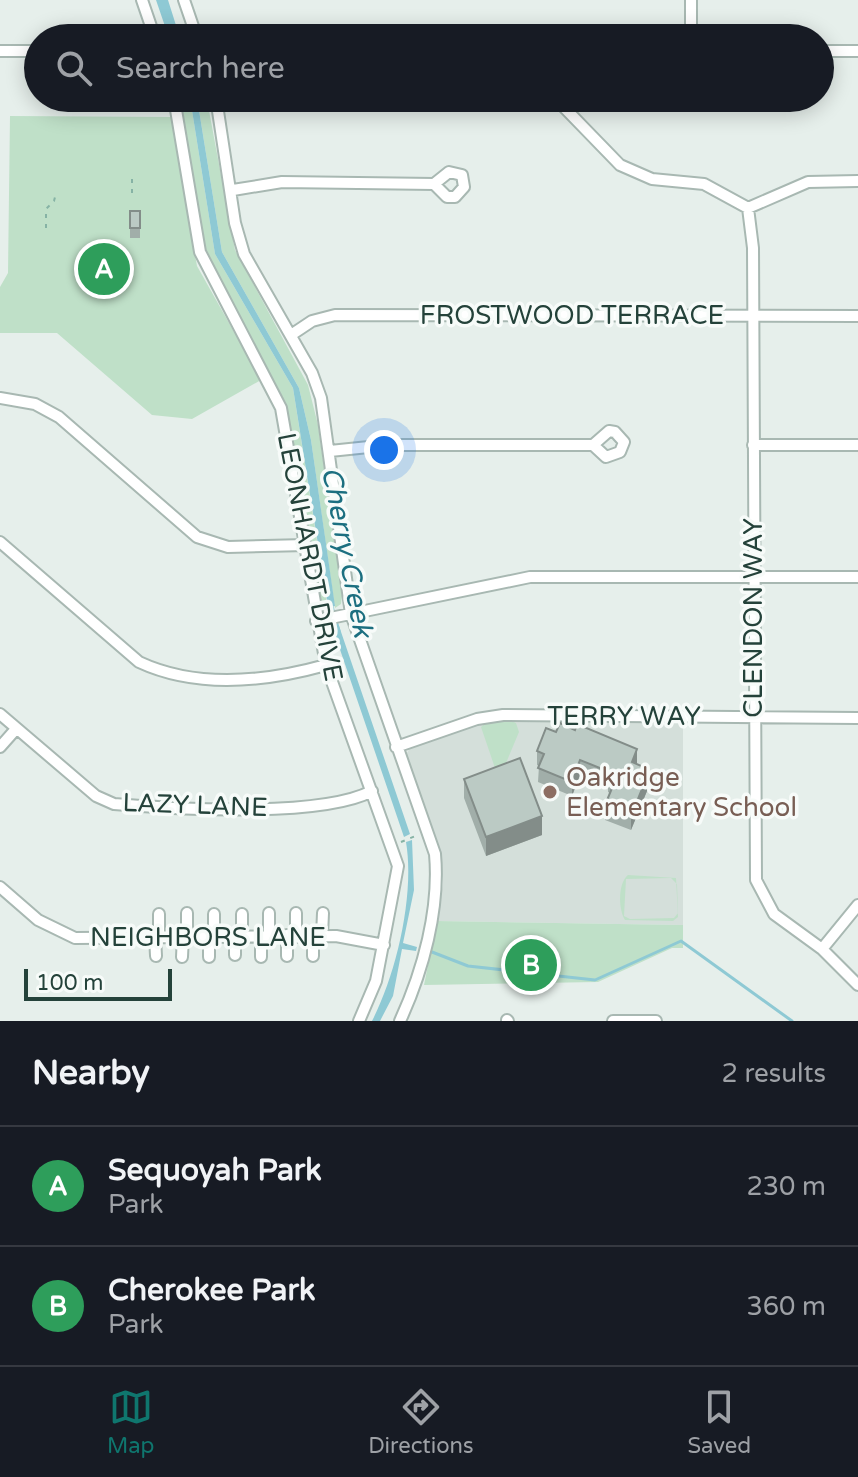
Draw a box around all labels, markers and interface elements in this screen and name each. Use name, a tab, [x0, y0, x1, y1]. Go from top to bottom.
search box	[24, 24, 834, 112]
icon: search	[52, 46, 96, 90]
text: Search here	[116, 50, 285, 87]
pin: A	[78, 239, 130, 299]
street label: FROSTWOOD TERRACE	[420, 300, 724, 331]
street label: LEONHARDT DRIVE	[271, 430, 349, 684]
your location	[364, 430, 404, 470]
water label: Cherry Creek	[314, 464, 380, 642]
street label: CLENDON WAY	[738, 518, 769, 718]
street label: TERRY WAY	[547, 701, 701, 732]
place label: Oakridge Elementary School	[566, 762, 797, 823]
marker: Oakridge Elementary School	[541, 783, 559, 801]
street label: LAZY LANE	[122, 787, 268, 823]
street label: NEIGHBORS LANE	[90, 922, 326, 953]
pin: B	[505, 935, 557, 995]
scale bar	[24, 965, 172, 1001]
text: 100 m	[36, 970, 103, 996]
text: Nearby	[32, 1053, 150, 1094]
text: 2 results	[721, 1058, 826, 1089]
text: Sequoyah Park	[108, 1152, 322, 1189]
text: A	[48, 1171, 68, 1202]
text: 230 m	[746, 1171, 826, 1202]
text: Park	[108, 1189, 164, 1220]
text: Cherokee Park	[108, 1272, 315, 1309]
text: B	[49, 1291, 67, 1322]
text: 360 m	[746, 1291, 826, 1322]
text: Park	[108, 1309, 164, 1340]
tab: Map	[107, 1385, 154, 1459]
tab: Directions	[368, 1385, 474, 1459]
tab: Saved	[687, 1385, 751, 1459]

